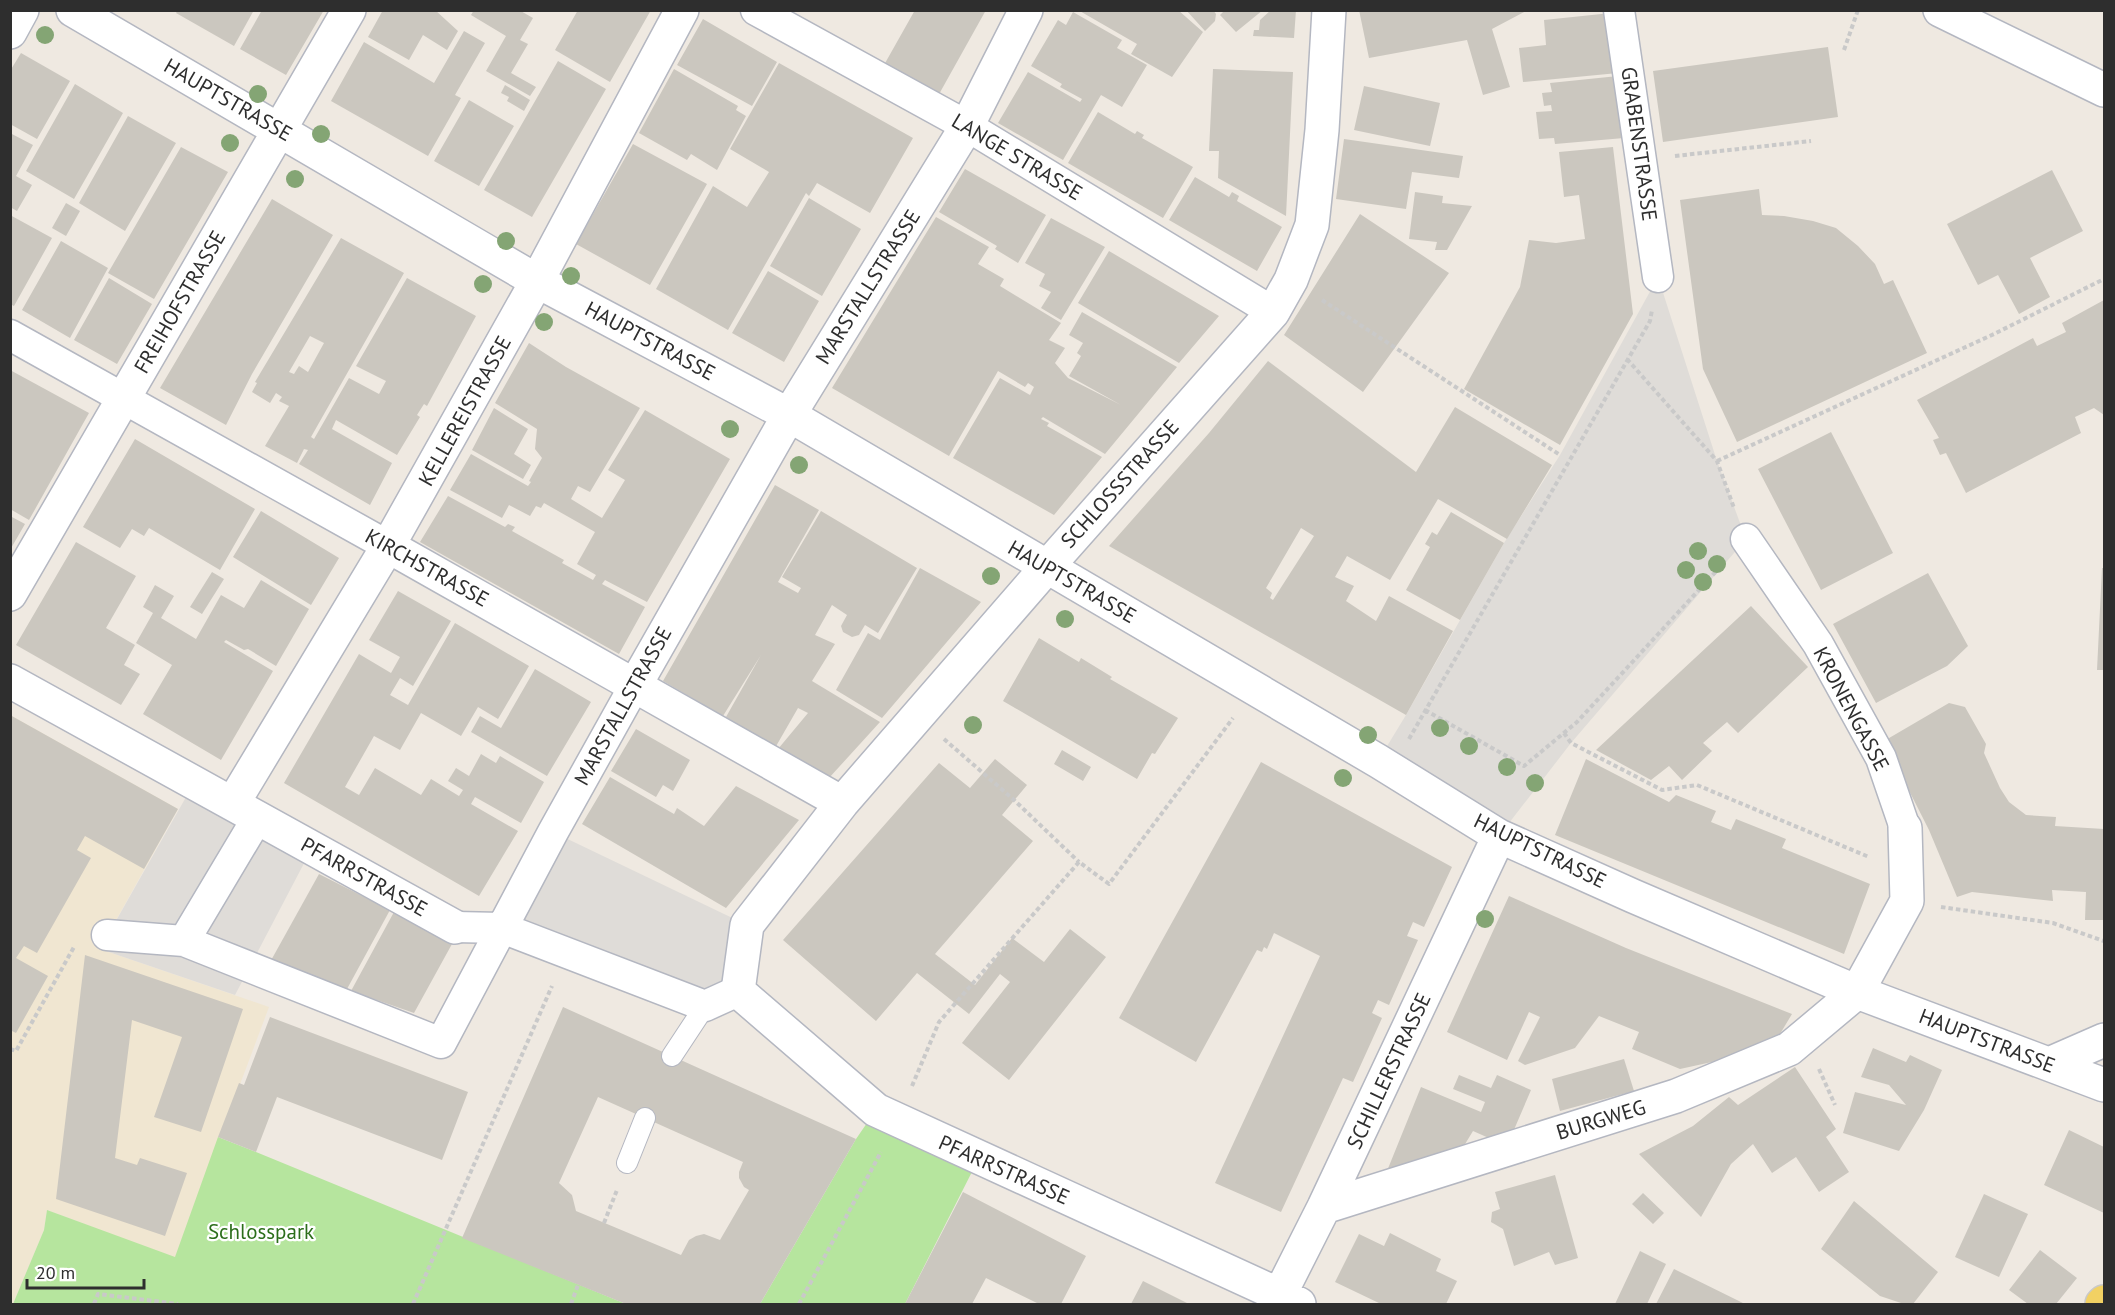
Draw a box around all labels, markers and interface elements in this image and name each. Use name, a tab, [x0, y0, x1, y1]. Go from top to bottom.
street label: HAUPTSTRASSE	[159, 52, 297, 147]
street label: GRABENSTRASSE	[1615, 65, 1664, 223]
street label: LANGE STRASSE	[947, 107, 1088, 206]
street label: MARSTALLSTRASSE	[809, 204, 926, 369]
street label: FREIHOFSTRASSE	[128, 225, 231, 378]
street label: HAUPTSTRASSE	[580, 295, 720, 386]
street label: KELLEREISTRASSE	[412, 331, 517, 491]
street label: SCHLOSSSTRASSE	[1055, 414, 1185, 554]
street label: KIRCHSTRASSE	[361, 522, 494, 613]
street label: HAUPTSTRASSE	[1003, 534, 1141, 629]
street label: MARSTALLSTRASSE	[568, 622, 677, 790]
street label: KRONENGASSE	[1807, 642, 1896, 776]
street label: HAUPTSTRASSE	[1470, 807, 1611, 894]
street label: PFARRSTRASSE	[296, 831, 432, 922]
street label: SCHILLERSTRASSE	[1341, 988, 1437, 1153]
street label: HAUPTSTRASSE	[1915, 1002, 2059, 1079]
street label: BURGWEG	[1553, 1093, 1649, 1146]
street label: PFARRSTRASSE	[935, 1129, 1074, 1210]
park label: Schlosspark	[208, 1218, 314, 1245]
scale bar	[27, 1252, 144, 1290]
text: 20 m	[36, 1261, 75, 1284]

